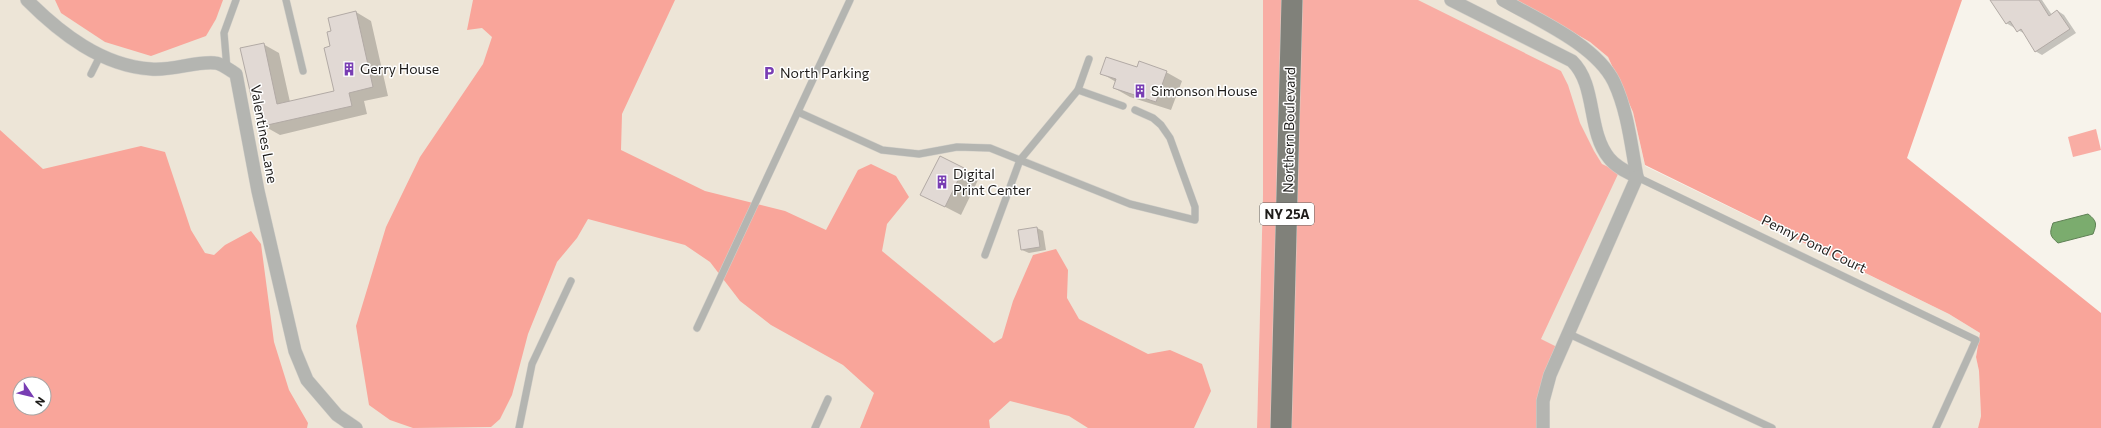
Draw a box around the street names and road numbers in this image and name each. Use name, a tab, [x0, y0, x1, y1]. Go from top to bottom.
street label: Northern Boulevard	[1279, 67, 1298, 193]
street label: Valentines Lane	[247, 83, 282, 184]
road number: NY 25A	[1260, 203, 1314, 225]
street label: Penny Pond Court	[1759, 211, 1870, 276]

